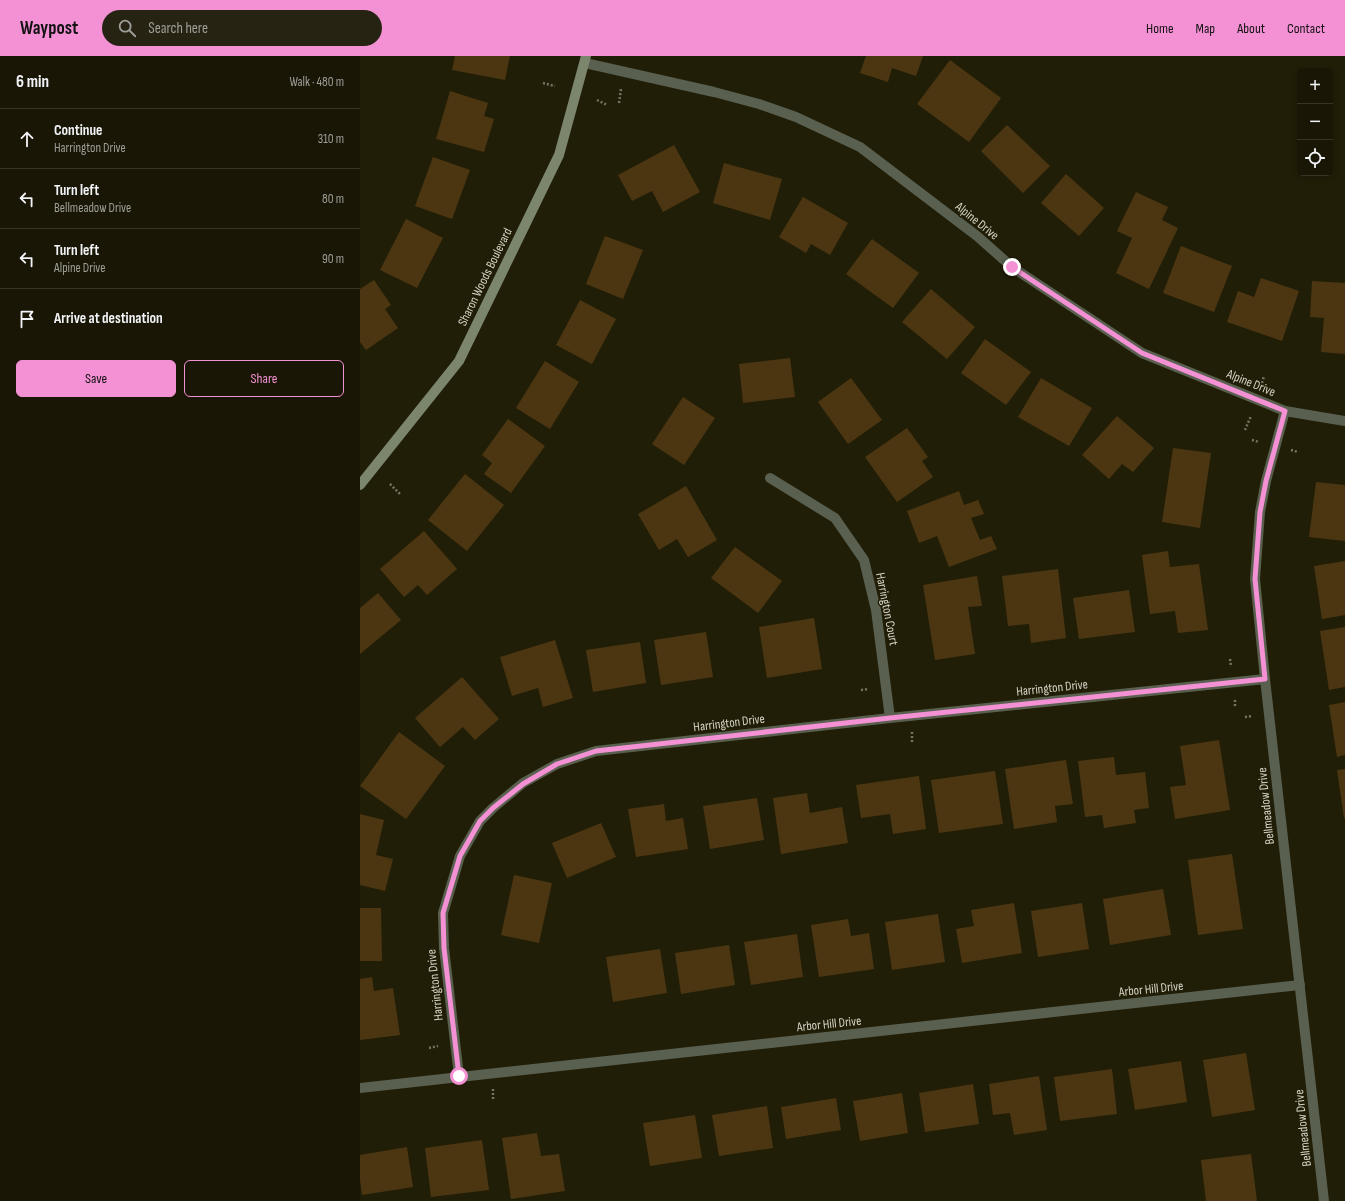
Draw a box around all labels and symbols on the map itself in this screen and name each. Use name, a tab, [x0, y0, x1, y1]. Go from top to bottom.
street label: Alpine Drive	[951, 198, 1002, 243]
street label: Sharon Woods Boulevard	[454, 225, 516, 329]
route end	[1003, 258, 1021, 276]
street label: Alpine Drive	[1223, 366, 1278, 400]
street label: Harrington Court	[872, 571, 902, 647]
street label: Harrington Drive	[1015, 676, 1089, 700]
street label: Harrington Drive	[692, 711, 766, 735]
street label: Bellmeadow Drive	[1254, 767, 1278, 845]
street label: Harrington Drive	[423, 948, 447, 1022]
street label: Arbor Hill Drive	[1117, 978, 1184, 1000]
street label: Arbor Hill Drive	[795, 1013, 862, 1035]
route start	[450, 1067, 468, 1085]
street label: Bellmeadow Drive	[1291, 1089, 1315, 1167]

